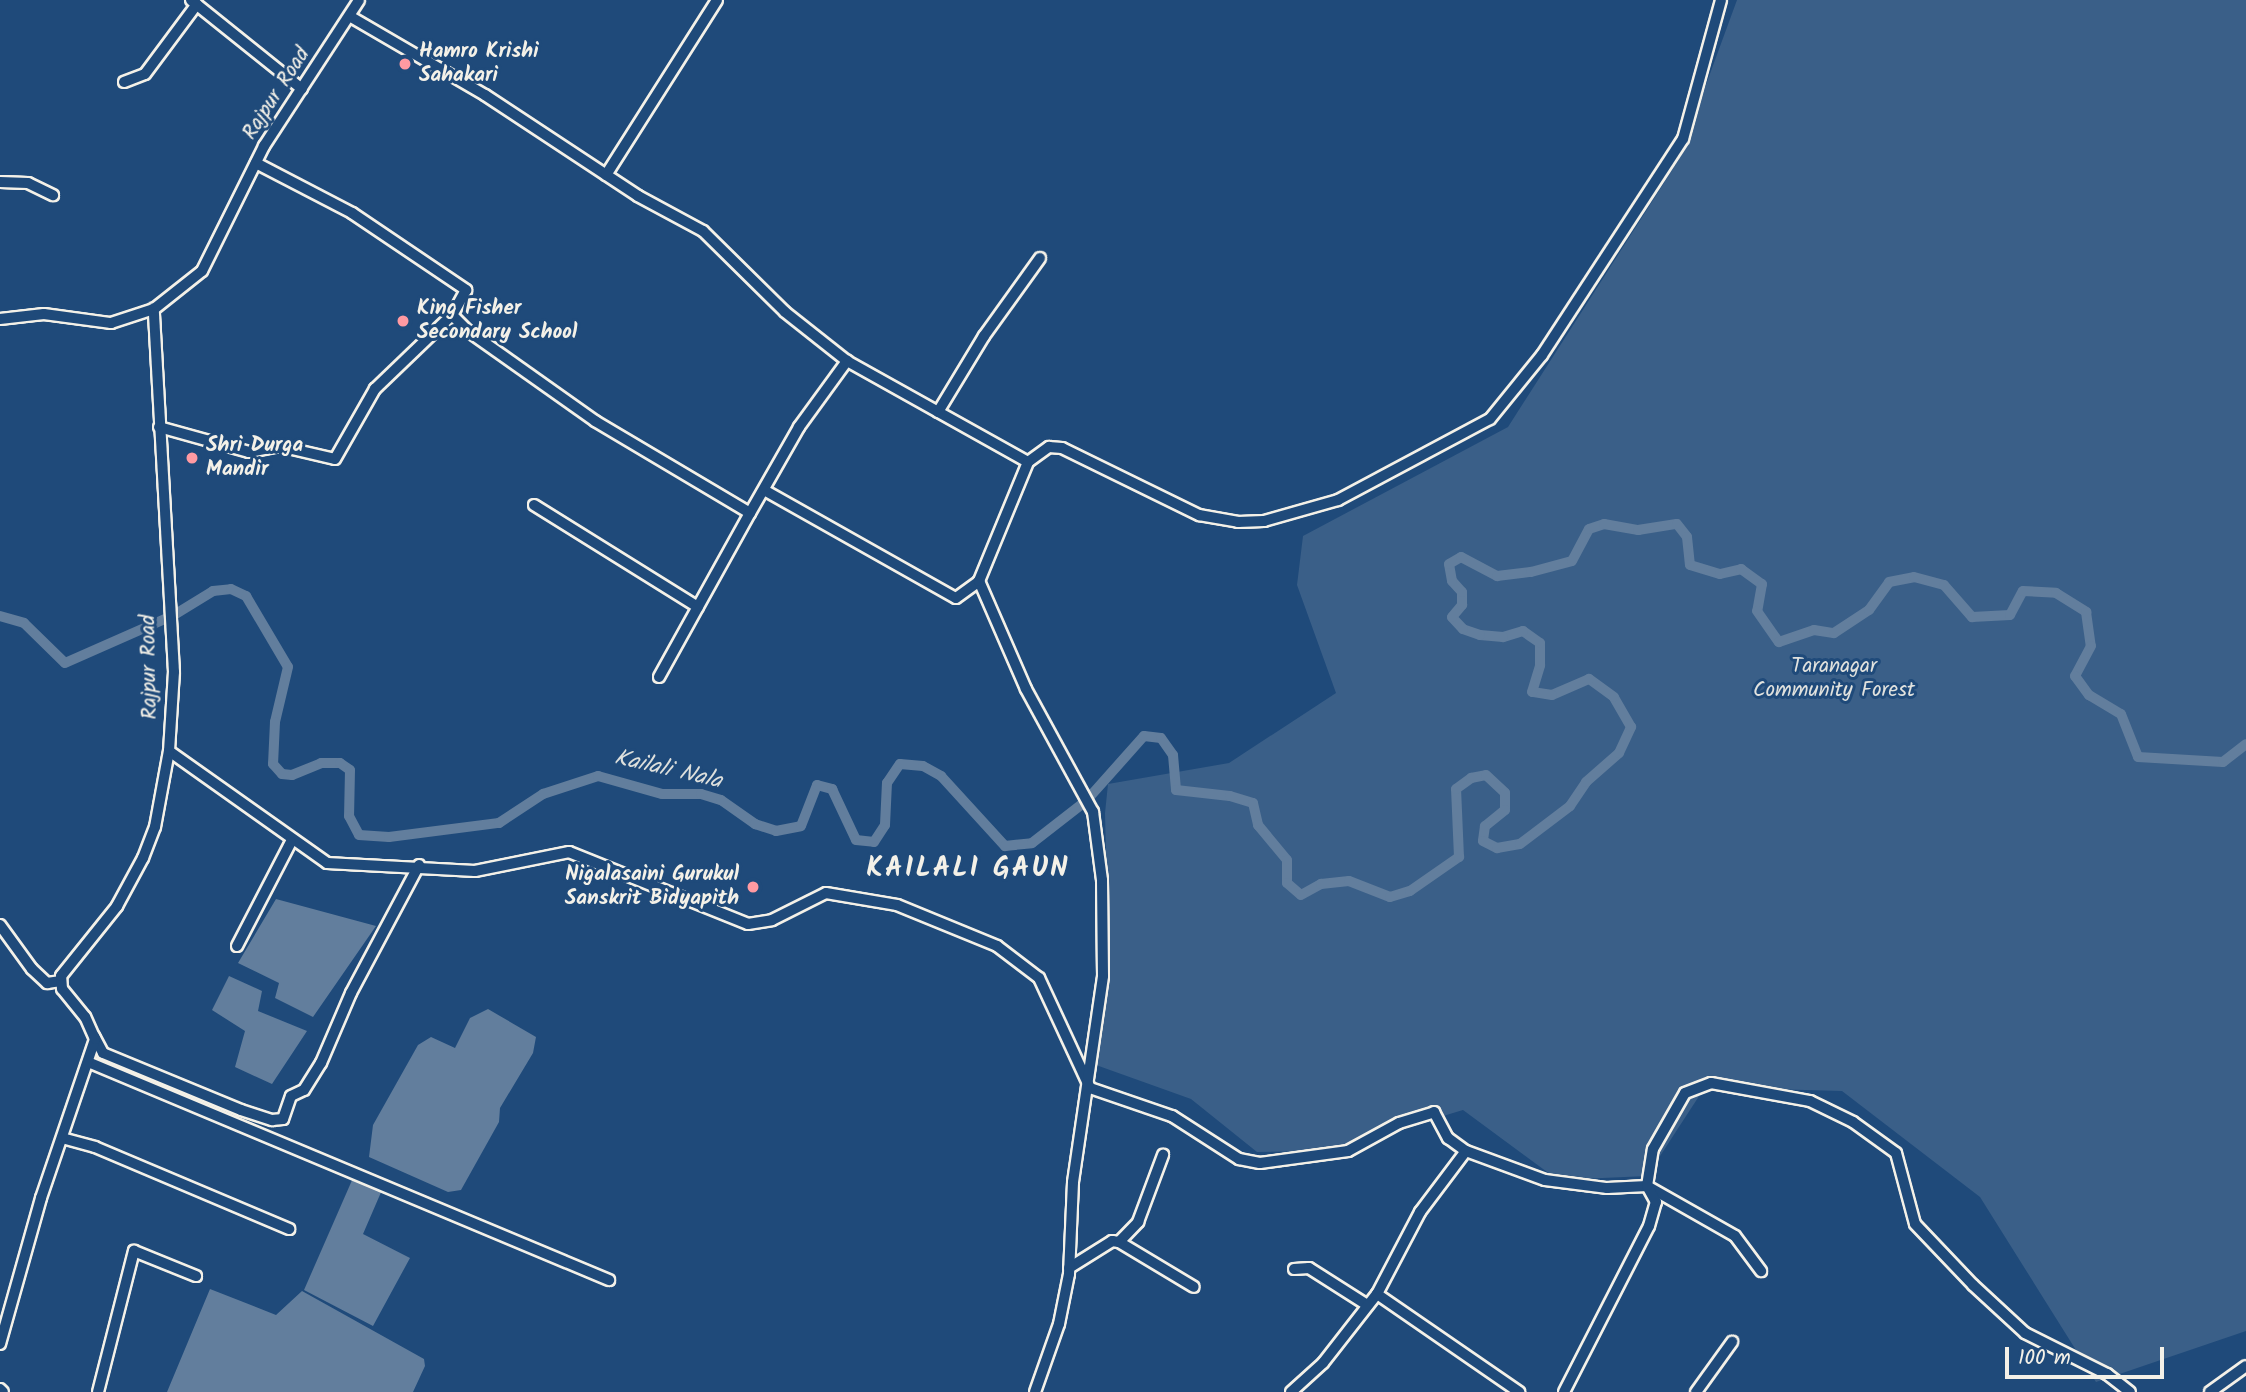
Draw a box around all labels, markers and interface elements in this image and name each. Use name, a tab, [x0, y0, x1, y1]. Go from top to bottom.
place label: Hamro Krishi Sahakari	[419, 39, 539, 89]
street label: Rajpur Road	[238, 43, 316, 145]
marker: Hamro Krishi Sahakari	[397, 56, 413, 72]
place label: King Fisher Secondary School	[417, 296, 577, 346]
marker: King Fisher Secondary School	[395, 313, 411, 329]
place label: Shri Durga Mandir	[206, 433, 303, 483]
marker: Shri Durga Mandir	[184, 450, 200, 466]
street label: Rajpur Road	[136, 614, 164, 720]
park label: Taranagar Community Forest	[1753, 654, 1915, 704]
water label: Kailali Nala	[612, 744, 724, 796]
district label: KAILALI GAUN	[868, 852, 1068, 886]
place label: Nigalasaini Gurukul Sanskrit Bidyapith	[565, 862, 739, 912]
marker: Nigalasaini Gurukul Sanskrit Bidyapith	[745, 879, 761, 895]
scale bar	[2008, 1332, 2167, 1376]
text: 100 m	[2018, 1342, 2071, 1375]

